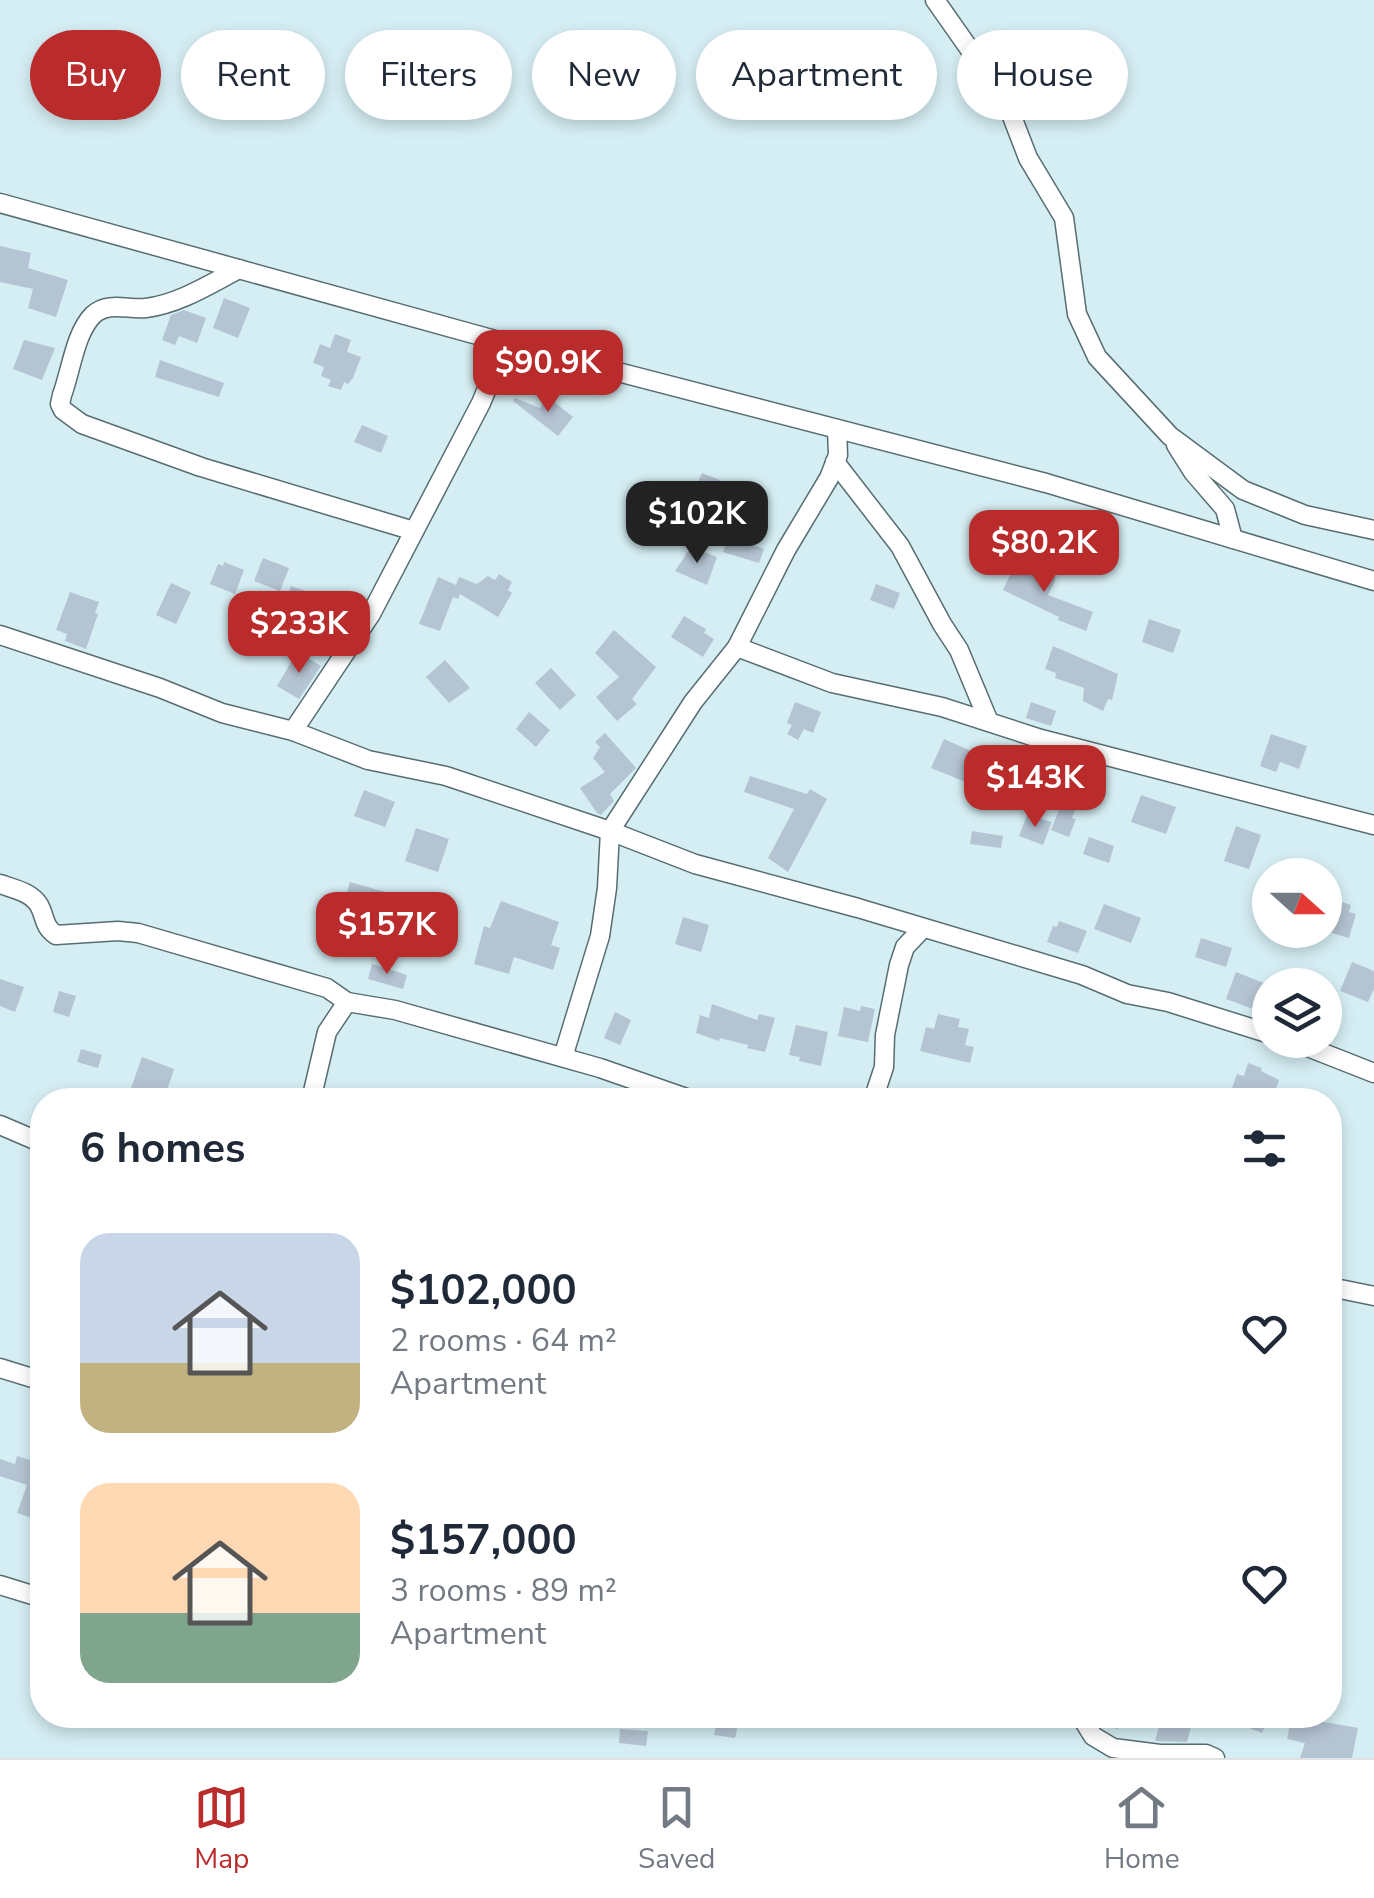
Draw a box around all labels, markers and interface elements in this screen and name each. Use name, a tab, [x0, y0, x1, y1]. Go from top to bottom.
chip: Buy	[30, 30, 161, 120]
chip: Rent	[181, 30, 325, 120]
chip: Filters	[345, 30, 512, 120]
chip: New	[532, 30, 676, 120]
chip: Apartment	[696, 30, 937, 120]
chip: House	[957, 30, 1128, 120]
pin: $90.9K	[467, 330, 629, 415]
text: $90.9K	[495, 341, 601, 384]
pin: $102K	[627, 481, 767, 566]
text: $102K	[648, 492, 746, 535]
pin: $80.2K	[963, 510, 1125, 595]
text: $80.2K	[991, 521, 1097, 564]
pin: $233K	[229, 591, 369, 676]
text: $233K	[250, 602, 348, 645]
pin: $143K	[965, 745, 1105, 830]
text: $143K	[986, 756, 1084, 799]
north arrow	[1252, 858, 1342, 948]
map controls	[1252, 858, 1342, 1058]
pin: $157K	[317, 892, 457, 977]
text: $157K	[338, 903, 436, 946]
button: layers	[1252, 968, 1342, 1058]
text: 6 homes	[80, 1120, 245, 1177]
icon: filters	[1237, 1121, 1292, 1176]
text: $102,000	[390, 1262, 577, 1319]
icon: home	[160, 1273, 280, 1393]
icon: heart	[1237, 1306, 1292, 1361]
text: 2 rooms · 64 m²	[390, 1319, 617, 1362]
text: Apartment	[390, 1362, 546, 1405]
text: $157,000	[390, 1512, 577, 1569]
icon: home	[160, 1523, 280, 1643]
icon: heart	[1237, 1556, 1292, 1611]
text: 3 rooms · 89 m²	[390, 1569, 617, 1612]
text: Apartment	[390, 1612, 546, 1655]
tab: Map	[194, 1780, 249, 1878]
tab: Saved	[638, 1780, 715, 1878]
tab: Home	[1104, 1780, 1180, 1878]

